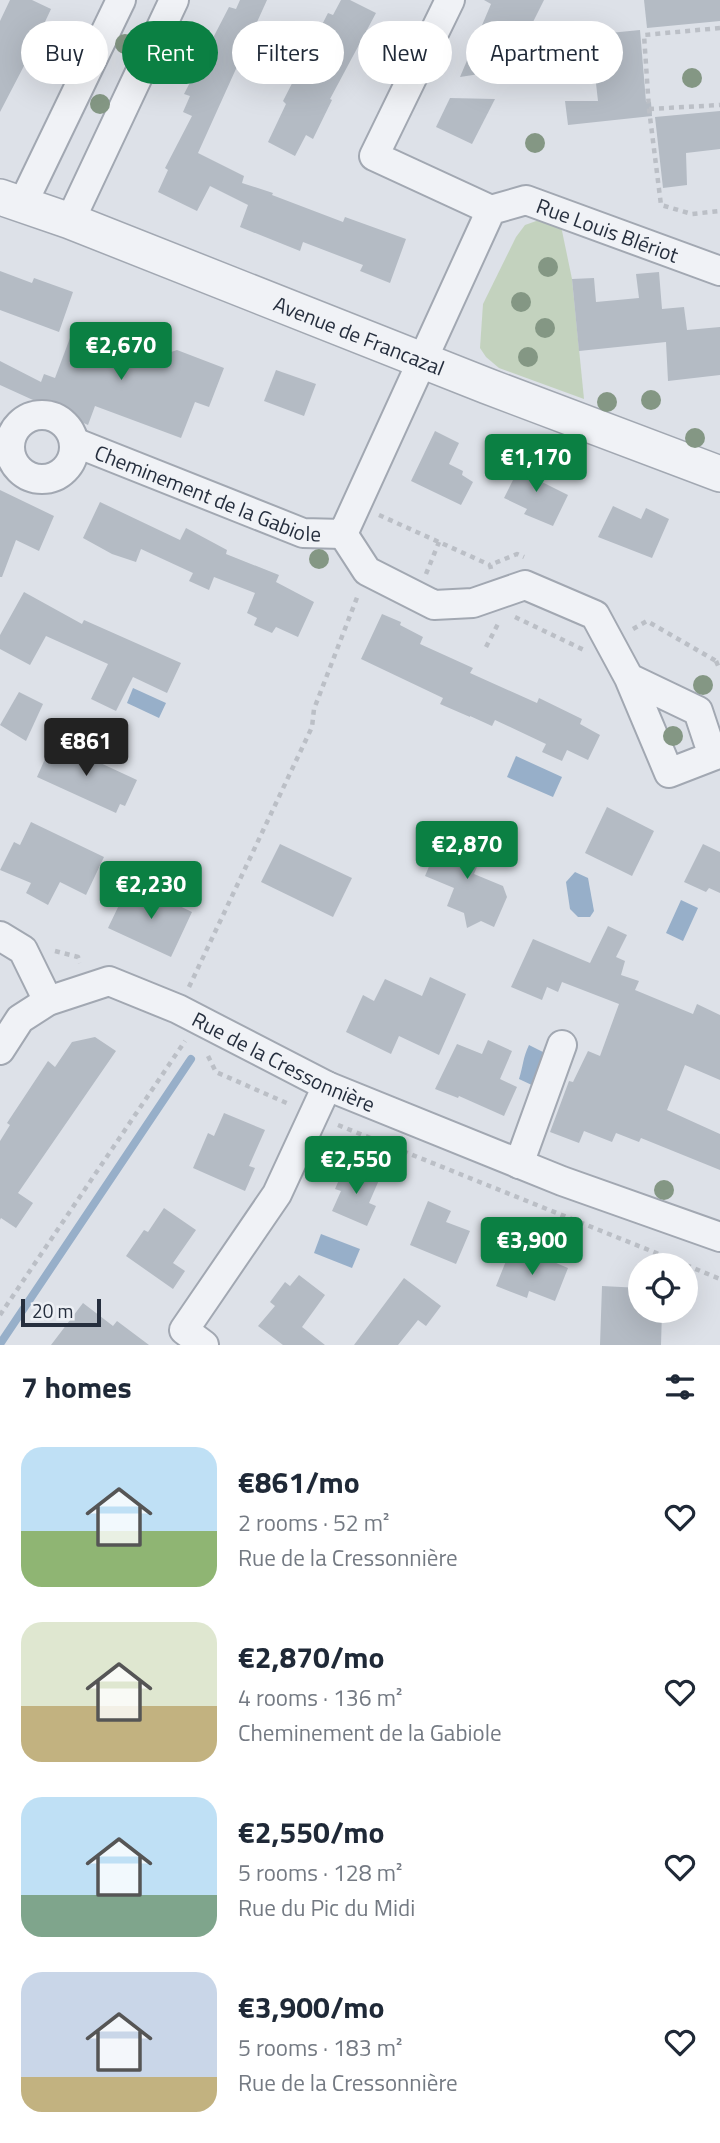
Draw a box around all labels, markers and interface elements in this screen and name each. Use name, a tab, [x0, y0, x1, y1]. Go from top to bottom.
chip: Buy	[21, 21, 108, 84]
chip: Rent	[122, 21, 218, 84]
chip: Filters	[232, 21, 344, 84]
chip: New	[358, 21, 452, 84]
chip: Apartment	[466, 21, 623, 84]
street label: Rue Louis Blériot	[532, 189, 684, 271]
street label: Avenue de Francazal	[269, 287, 449, 384]
pin: €2,670	[64, 322, 178, 382]
text: €2,670	[86, 327, 156, 362]
pin: €1,170	[479, 434, 593, 494]
street label: Cheminement de la Gabiole	[90, 436, 321, 549]
text: €1,170	[501, 439, 571, 474]
pin: €861	[45, 718, 127, 778]
text: €861	[60, 723, 112, 758]
pin: €2,870	[410, 822, 524, 881]
text: €2,870	[432, 826, 502, 861]
pin: €2,230	[94, 862, 208, 921]
text: €2,230	[116, 866, 186, 901]
street label: Rue de la Cressonnière	[186, 1003, 380, 1120]
pin: €2,550	[299, 1136, 413, 1196]
text: €2,550	[321, 1141, 391, 1176]
pin: €3,900	[475, 1218, 589, 1277]
text: €3,900	[497, 1222, 567, 1257]
map controls	[628, 1253, 698, 1323]
button: locate	[628, 1253, 698, 1323]
scale bar	[21, 1296, 102, 1328]
text: 20 m	[32, 1296, 73, 1325]
text: 7 homes	[21, 1364, 132, 1410]
icon: filters	[661, 1368, 699, 1406]
text: €861/mo	[238, 1459, 360, 1505]
icon: home	[77, 1475, 161, 1559]
icon: heart	[661, 1498, 699, 1536]
text: 2 rooms · 52 m²	[238, 1505, 389, 1540]
text: Rue de la Cressonnière	[238, 1540, 458, 1575]
text: €2,870/mo	[238, 1634, 384, 1680]
icon: home	[77, 1650, 161, 1734]
icon: heart	[661, 1673, 699, 1711]
text: 4 rooms · 136 m²	[238, 1680, 402, 1715]
text: Cheminement de la Gabiole	[238, 1715, 502, 1750]
text: €2,550/mo	[238, 1809, 384, 1855]
icon: home	[77, 1825, 161, 1909]
icon: heart	[661, 1848, 699, 1886]
text: 5 rooms · 128 m²	[238, 1855, 402, 1890]
text: Rue du Pic du Midi	[238, 1890, 415, 1925]
text: €3,900/mo	[238, 1984, 384, 2030]
icon: home	[77, 2000, 161, 2084]
icon: heart	[661, 2023, 699, 2061]
text: 5 rooms · 183 m²	[238, 2030, 402, 2065]
text: Rue de la Cressonnière	[238, 2065, 458, 2100]

